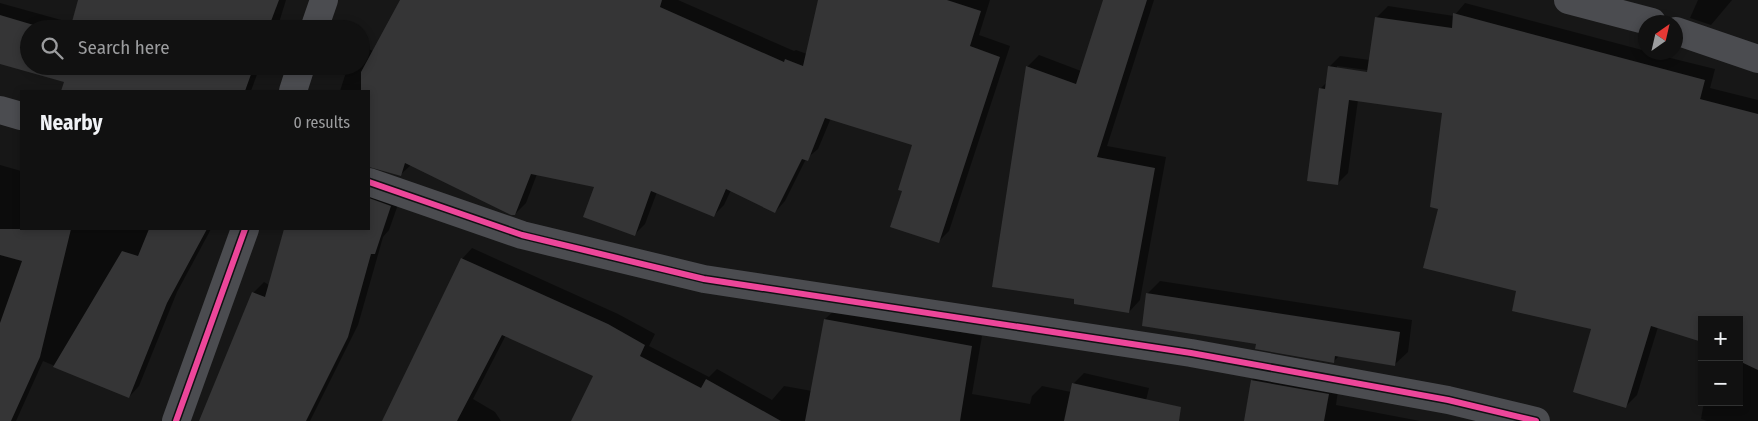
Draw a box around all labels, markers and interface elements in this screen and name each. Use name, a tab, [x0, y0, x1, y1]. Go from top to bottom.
north arrow	[1638, 15, 1683, 60]
search box	[20, 20, 370, 75]
icon: search	[38, 34, 66, 62]
text: Search here	[78, 36, 170, 59]
text: Nearby	[40, 110, 102, 136]
text: 0 results	[293, 113, 350, 132]
map controls	[1698, 316, 1743, 406]
button: +	[1698, 316, 1743, 361]
button: −	[1698, 361, 1743, 406]

